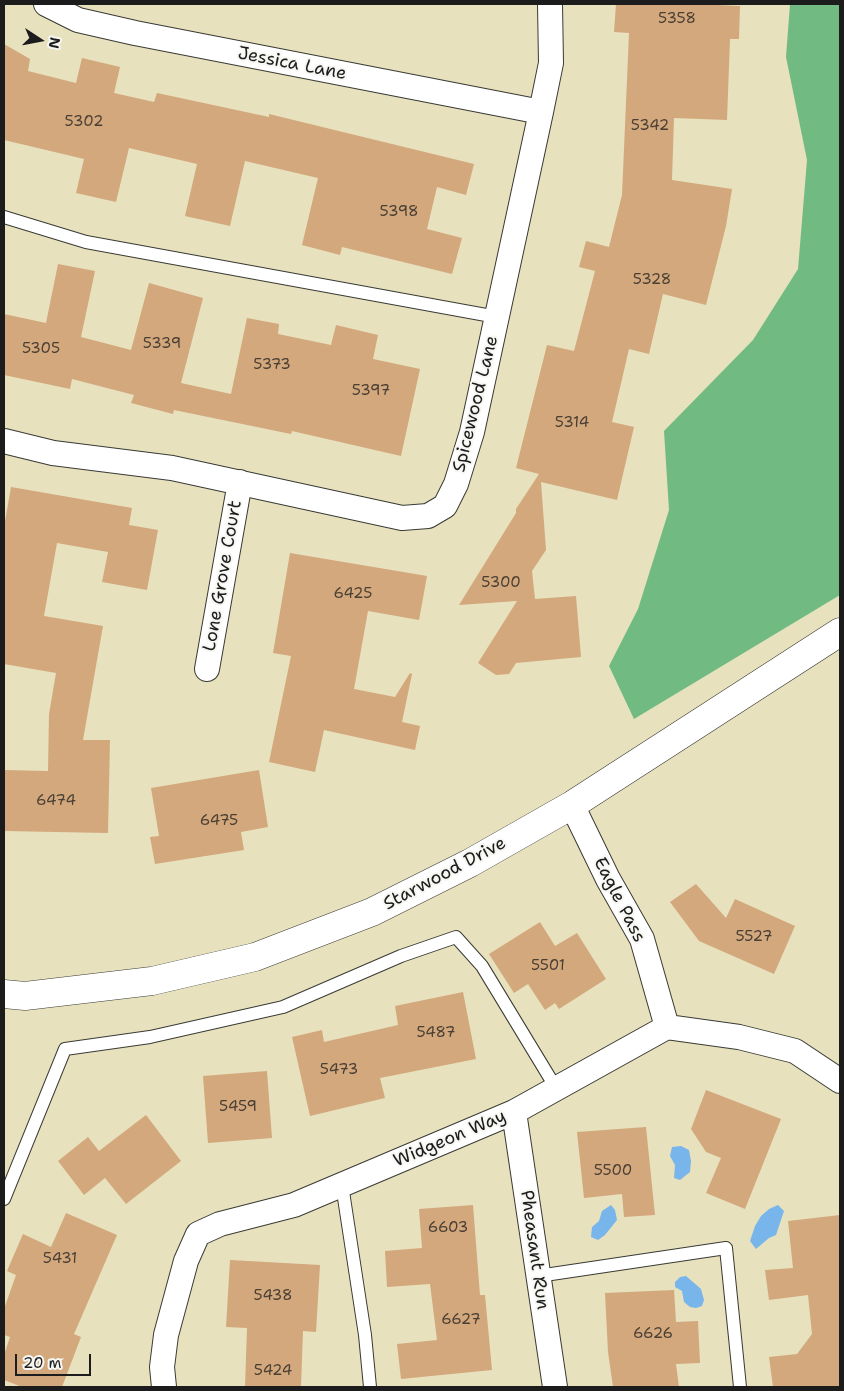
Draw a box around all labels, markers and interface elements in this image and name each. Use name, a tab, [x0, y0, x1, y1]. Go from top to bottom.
house number: 5358	[658, 10, 696, 28]
north arrow	[15, 15, 65, 65]
text: N	[45, 36, 65, 50]
street label: Jessica Lane	[236, 43, 348, 85]
house number: 5302	[65, 113, 103, 131]
house number: 5342	[631, 117, 669, 135]
house number: 5398	[380, 203, 418, 221]
house number: 5328	[633, 271, 671, 289]
street label: Spicewood Lane	[449, 334, 503, 474]
house number: 5339	[143, 335, 181, 353]
house number: 5305	[22, 340, 60, 358]
house number: 5373	[253, 356, 291, 374]
house number: 5397	[352, 382, 390, 400]
house number: 5314	[555, 414, 589, 432]
street label: Lone Grove Court	[199, 499, 247, 653]
house number: 5300	[481, 574, 521, 592]
house number: 6425	[334, 585, 372, 603]
house number: 6474	[36, 792, 76, 810]
house number: 6475	[200, 812, 238, 830]
street label: Starwood Drive	[380, 833, 510, 915]
street label: Eagle Pass	[588, 854, 650, 946]
house number: 5527	[735, 928, 773, 946]
house number: 5501	[531, 957, 565, 975]
house number: 5487	[416, 1024, 456, 1042]
house number: 5473	[320, 1061, 358, 1079]
house number: 5459	[219, 1098, 257, 1116]
street label: Widgeon Way	[391, 1106, 509, 1172]
house number: 5500	[594, 1162, 632, 1180]
street label: Pheasant Run	[515, 1189, 553, 1311]
house number: 6603	[428, 1219, 468, 1237]
house number: 5431	[43, 1250, 77, 1268]
house number: 5438	[254, 1287, 292, 1305]
house number: 6627	[441, 1311, 481, 1329]
house number: 6626	[633, 1325, 673, 1343]
scale bar	[18, 1344, 94, 1376]
text: 20 m	[23, 1353, 62, 1373]
house number: 5424	[254, 1362, 292, 1380]

